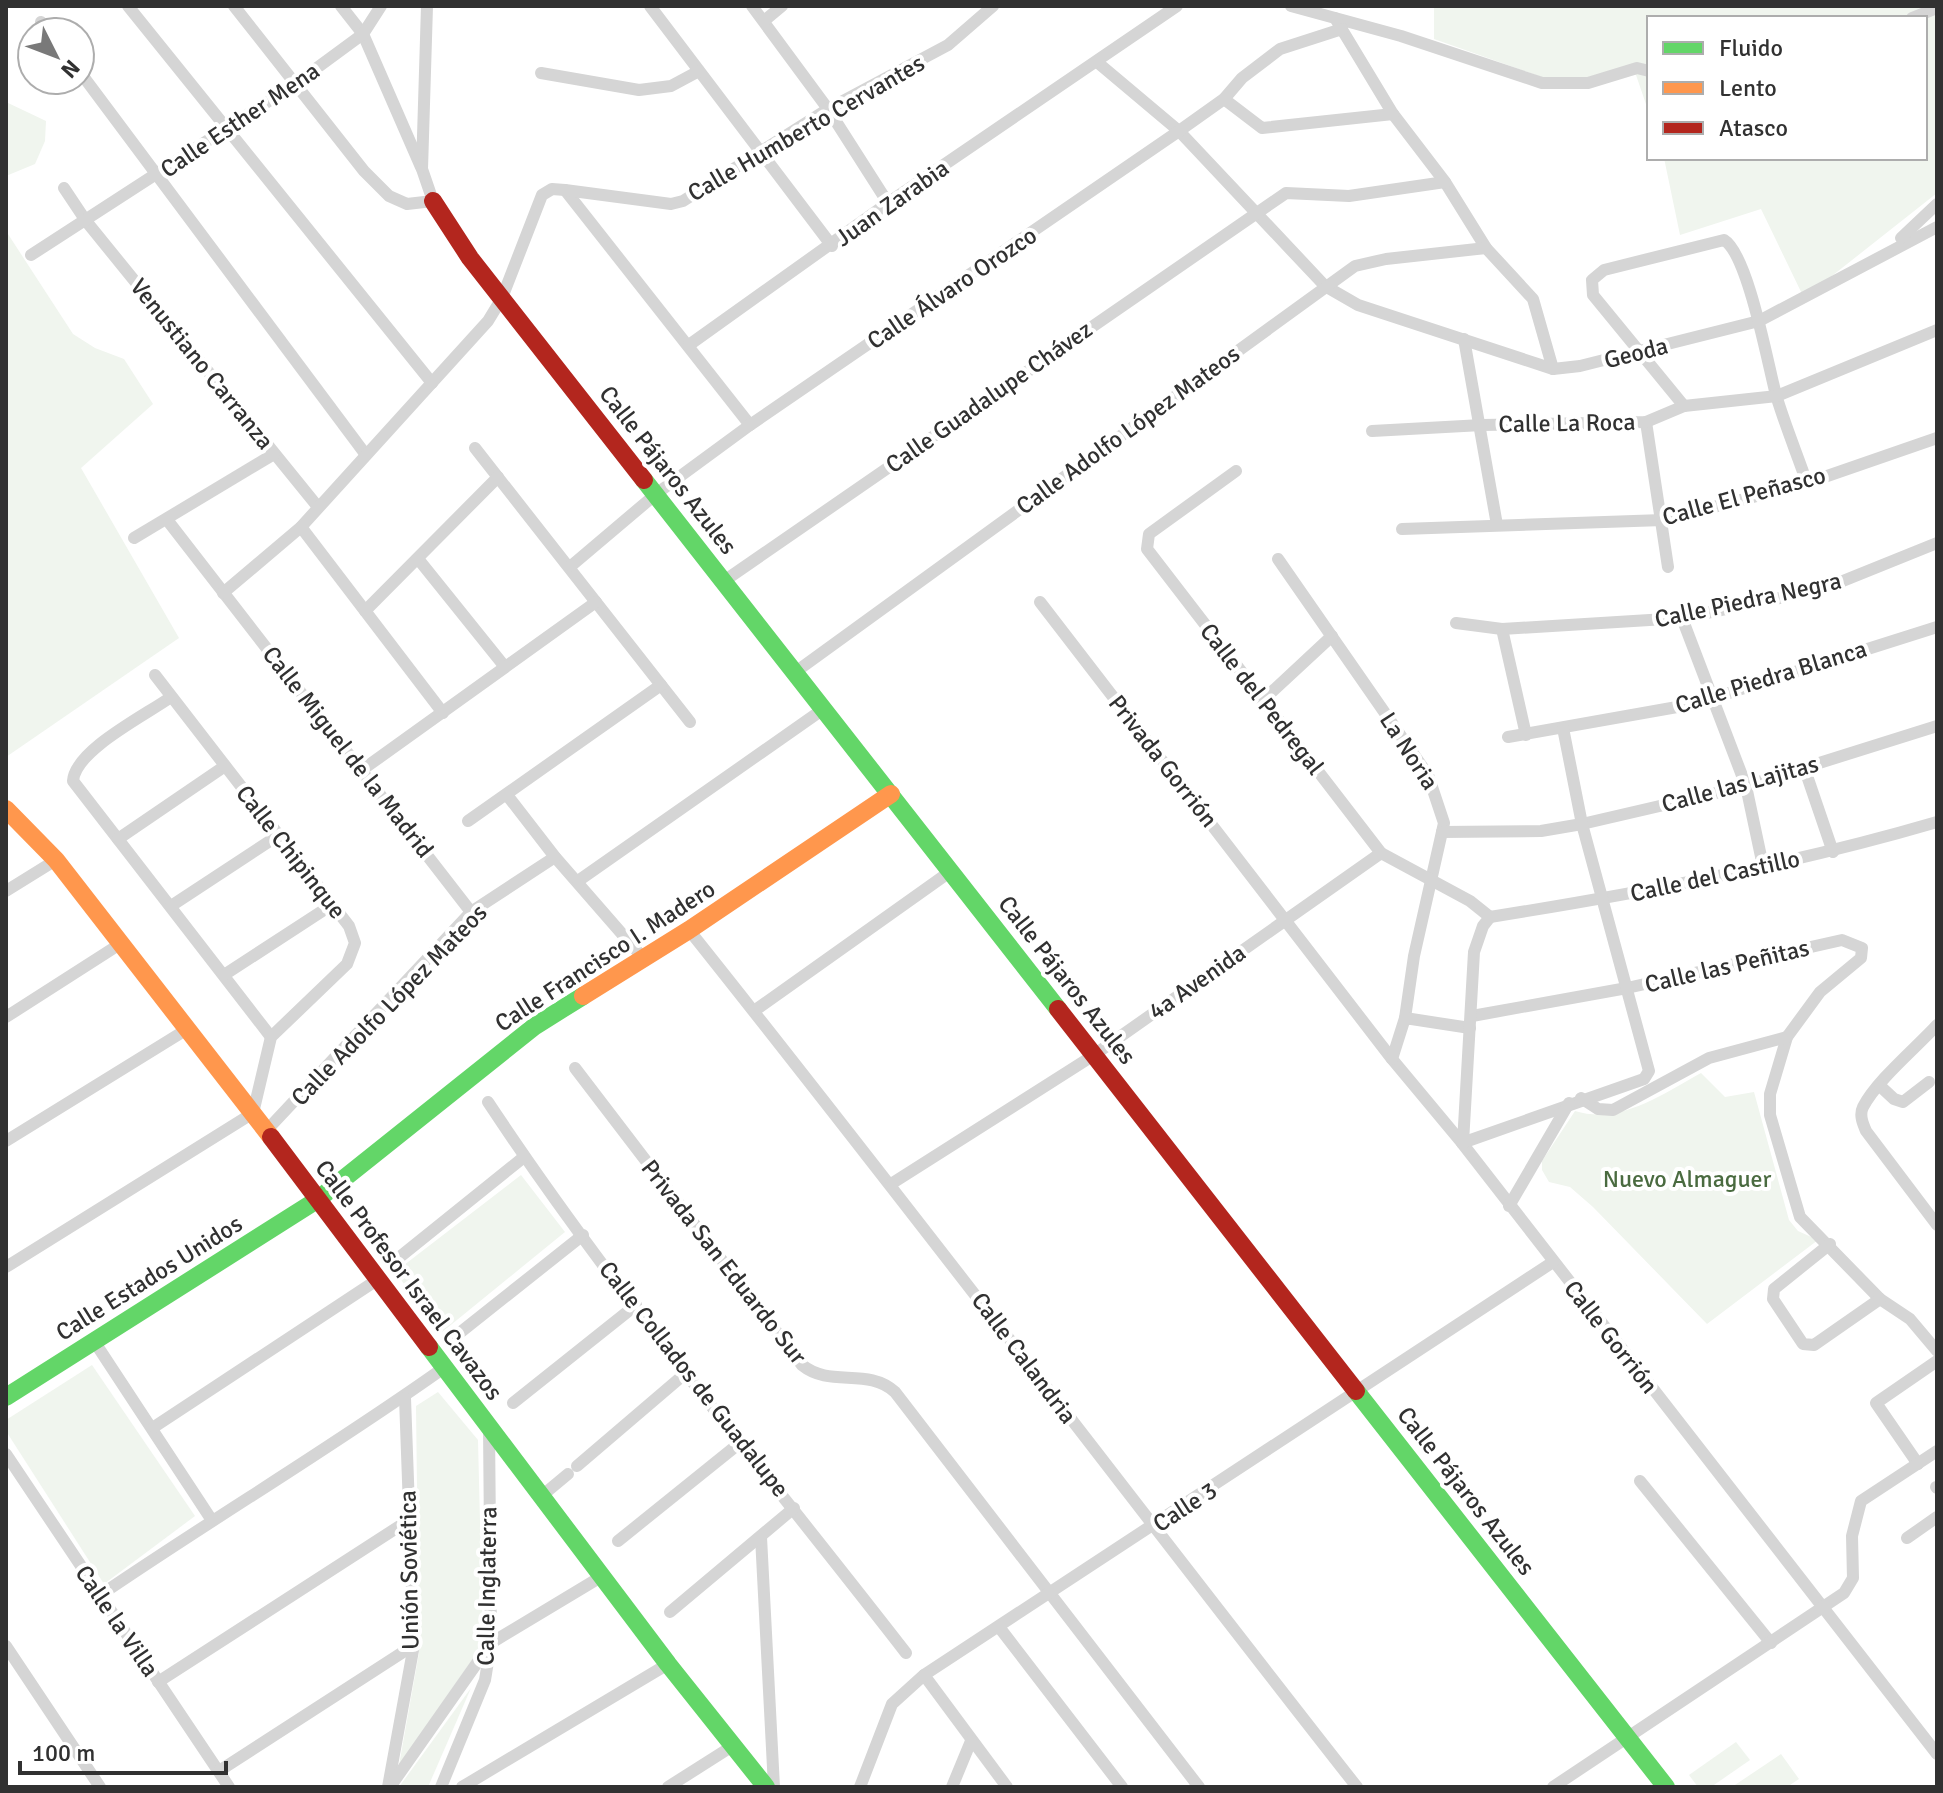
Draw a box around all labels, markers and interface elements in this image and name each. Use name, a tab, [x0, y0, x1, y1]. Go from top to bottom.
north arrow	[16, 16, 96, 96]
legend	[1647, 16, 1927, 160]
text: Fluido	[1719, 33, 1783, 63]
street label: Calle Humberto Cervantes	[682, 48, 930, 208]
text: N	[55, 54, 86, 84]
street label: Calle Esther Mena	[155, 56, 325, 184]
text: Lento	[1719, 73, 1777, 103]
text: Atasco	[1719, 113, 1788, 143]
street label: Juan Zarabia	[829, 153, 955, 253]
street label: Calle Álvaro Orozco	[861, 220, 1043, 356]
street label: Venustiano Carranza	[124, 272, 280, 456]
street label: Calle Guadalupe Chávez	[880, 314, 1098, 480]
street label: Geoda	[1601, 331, 1671, 375]
street label: Calle Adolfo López Mateos	[1010, 339, 1246, 521]
street label: Calle Pájaros Azules	[593, 380, 743, 560]
street label: Calle La Roca	[1498, 407, 1636, 439]
street label: Calle El Peñasco	[1659, 460, 1829, 532]
street label: Calle Piedra Negra	[1652, 566, 1844, 634]
street label: Calle del Pedregal	[1193, 617, 1331, 781]
street label: Calle Piedra Blanca	[1672, 634, 1870, 720]
street label: Calle Miguel de la Madrid	[256, 640, 440, 864]
street label: Privada Gorrión	[1102, 689, 1224, 833]
street label: La Noria	[1373, 707, 1445, 795]
street label: Calle las Lajitas	[1658, 749, 1822, 819]
street label: Calle Chipinque	[229, 779, 353, 925]
street label: Calle del Castillo	[1627, 843, 1803, 909]
street label: Calle Francisco I. Madero	[489, 874, 721, 1038]
street label: Calle Pájaros Azules	[992, 890, 1142, 1070]
street label: Calle Adolfo López Mateos	[285, 898, 493, 1112]
street label: Calle las Peñitas	[1642, 932, 1812, 1000]
street label: 4a Avenida	[1143, 938, 1251, 1026]
street label: Calle Profesor Israel Cavazos	[309, 1154, 509, 1406]
street label: Privada San Eduardo Sur	[635, 1154, 813, 1370]
park label: Nuevo Almaguer	[1603, 1164, 1772, 1194]
street label: Calle Estados Unidos	[50, 1209, 248, 1347]
street label: Calle Collados de Guadalupe	[593, 1255, 795, 1503]
street label: Calle Gorrión	[1557, 1274, 1665, 1400]
street label: Calle Calandria	[965, 1286, 1083, 1430]
street label: Calle Pájaros Azules	[1391, 1401, 1541, 1581]
street label: Calle 3	[1147, 1475, 1223, 1539]
street label: Unión Soviética	[393, 1490, 425, 1650]
street label: Calle Inglaterra	[471, 1506, 503, 1666]
street label: Calle la Villa	[69, 1559, 165, 1683]
scale bar	[20, 1725, 226, 1775]
text: 100 m	[32, 1738, 95, 1768]

